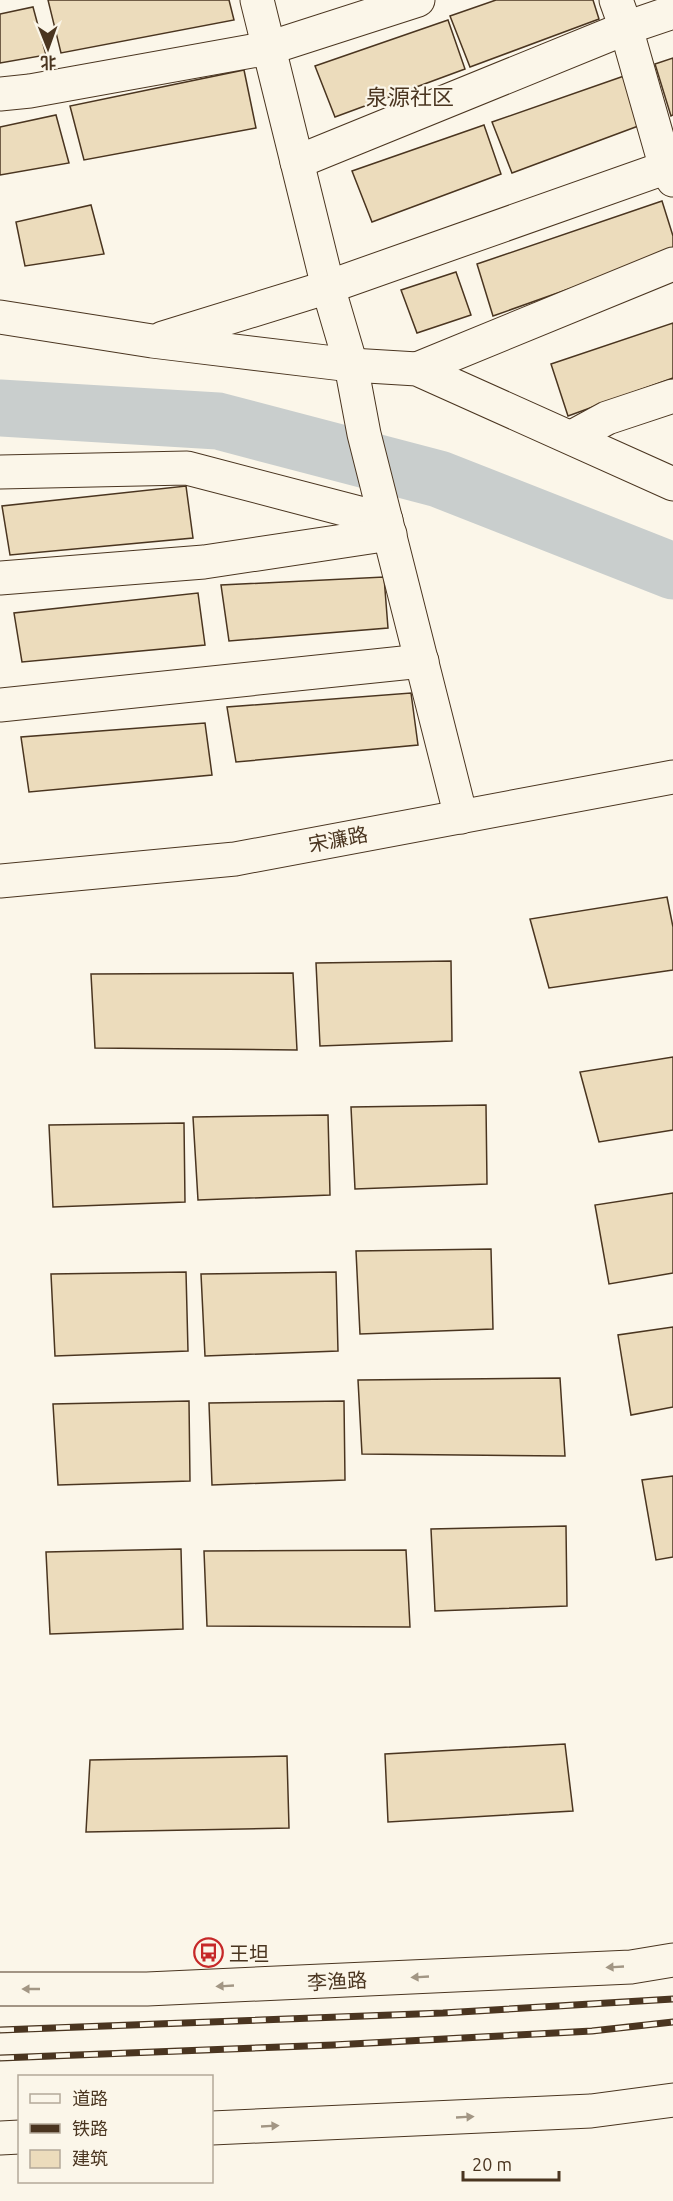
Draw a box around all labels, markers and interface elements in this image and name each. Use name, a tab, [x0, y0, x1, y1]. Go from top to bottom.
north arrow	[18, 18, 78, 78]
text: 北	[40, 54, 56, 72]
district label: 泉源社区	[366, 84, 454, 109]
street label: 宋濂路	[306, 822, 370, 856]
bus stop icon: 王坦	[192, 1937, 224, 1969]
place label: 王坦	[229, 1942, 269, 1965]
one-way arrow	[606, 1963, 625, 1972]
street label: 李渔路	[306, 1968, 368, 1994]
one-way arrow	[411, 1972, 430, 1981]
one-way arrow	[216, 1981, 235, 1990]
one-way arrow	[21, 1984, 40, 1994]
legend	[18, 2075, 213, 2183]
text: 道路	[72, 2088, 108, 2108]
one-way arrow	[455, 2112, 474, 2121]
text: 铁路	[72, 2118, 108, 2138]
one-way arrow	[260, 2121, 279, 2130]
scale bar	[463, 2144, 559, 2182]
text: 建筑	[72, 2148, 108, 2168]
text: 20 m	[472, 2154, 512, 2174]

